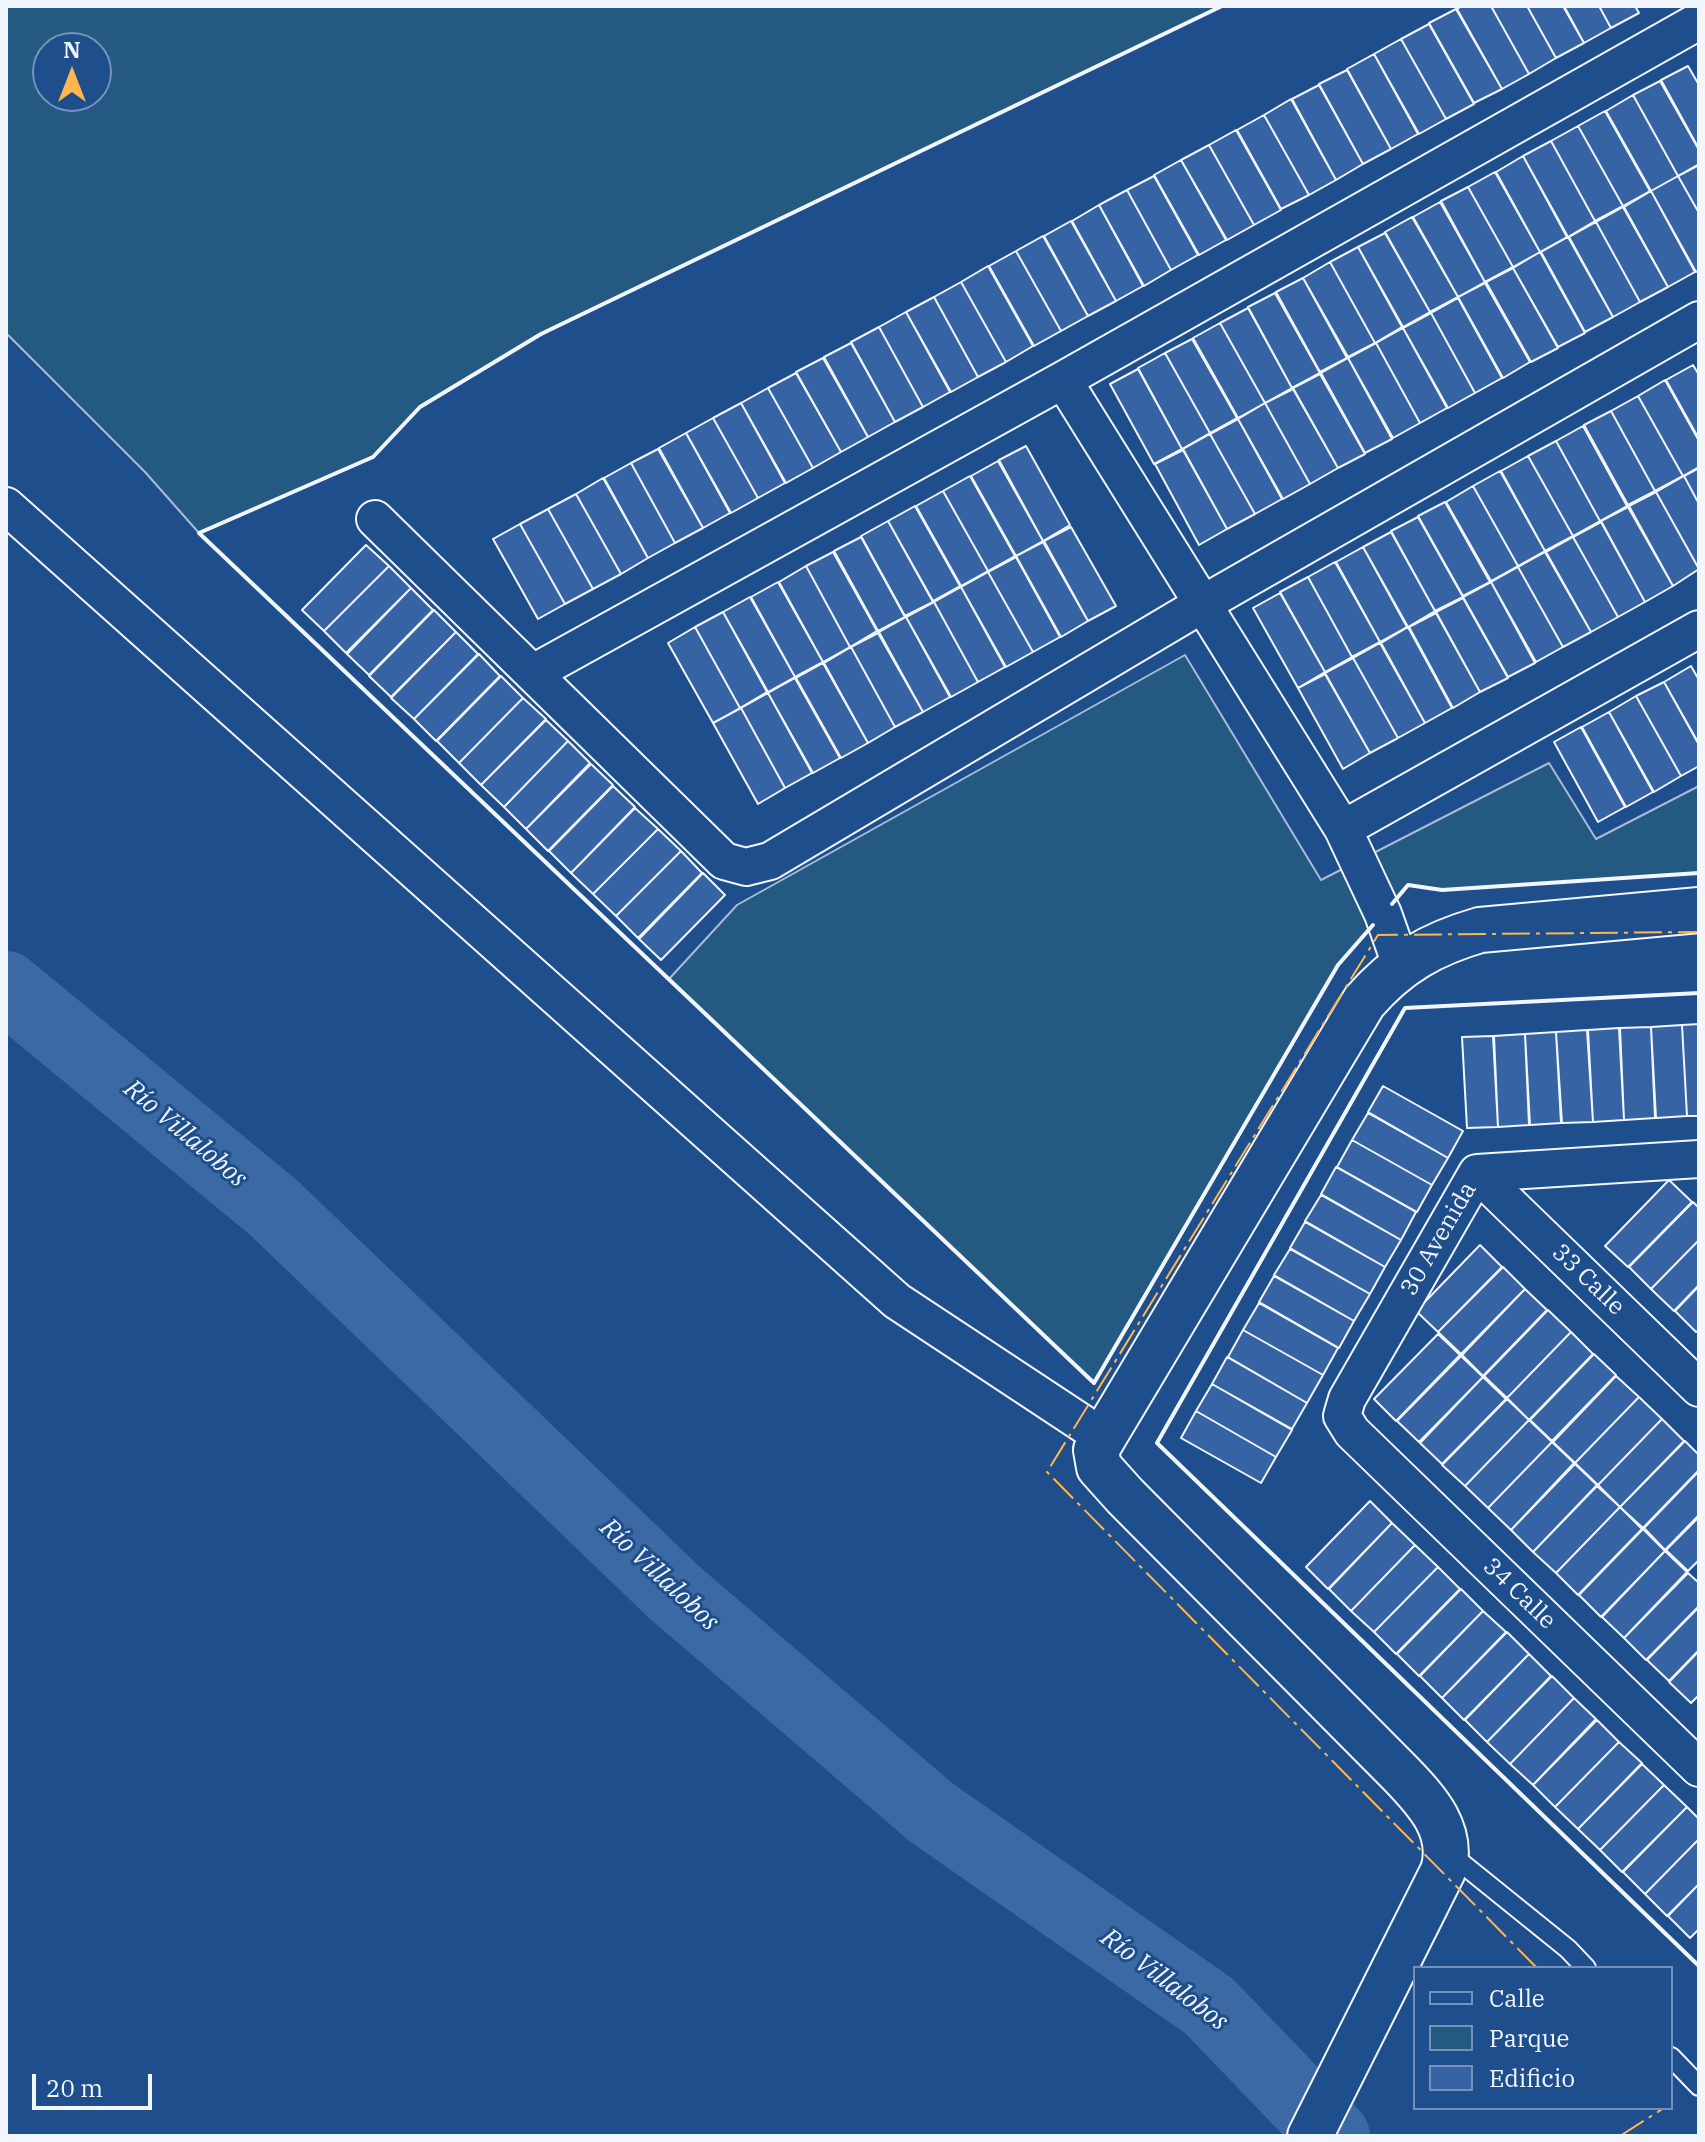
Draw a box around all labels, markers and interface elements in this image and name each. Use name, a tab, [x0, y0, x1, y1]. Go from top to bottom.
north arrow	[32, 32, 112, 112]
text: N	[63, 35, 81, 64]
water label: Río Villalobos	[117, 1074, 253, 1194]
street label: 30 Avenida	[1395, 1177, 1483, 1301]
street label: 33 Calle	[1546, 1238, 1630, 1322]
water label: Río Villalobos	[593, 1512, 725, 1638]
street label: 34 Calle	[1477, 1552, 1561, 1636]
water label: Río Villalobos	[1094, 1922, 1234, 2038]
legend	[1413, 1966, 1673, 2110]
text: Calle	[1489, 1982, 1545, 2014]
text: Parque	[1489, 2022, 1569, 2054]
scale bar	[36, 2058, 156, 2108]
text: Edificio	[1489, 2062, 1575, 2094]
text: 20 m	[46, 2072, 103, 2104]

